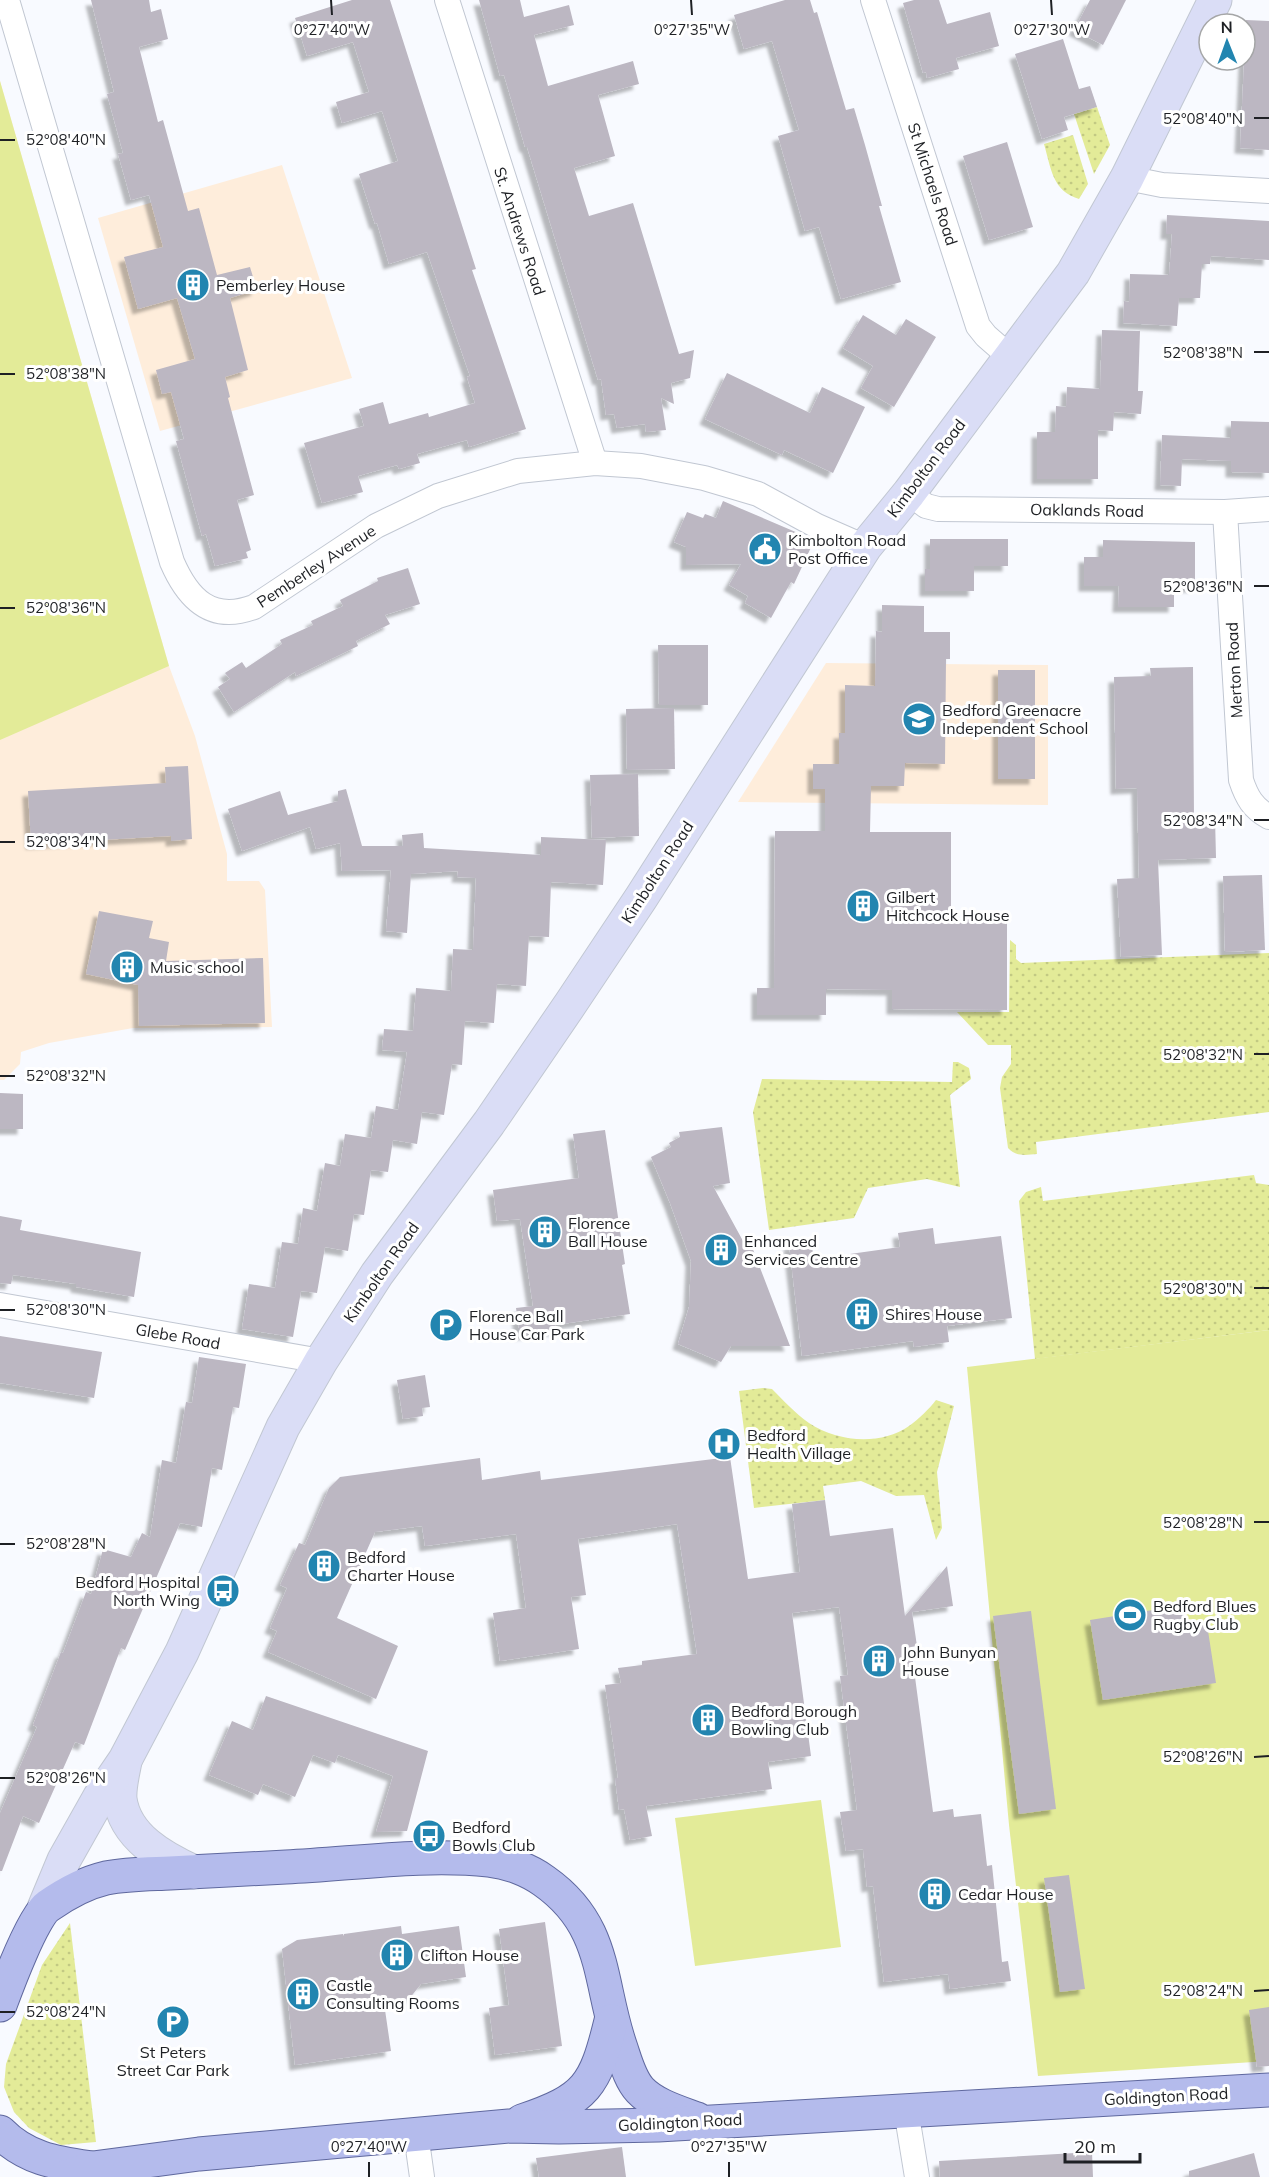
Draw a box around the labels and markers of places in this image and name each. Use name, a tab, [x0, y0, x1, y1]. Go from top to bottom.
building icon: Pemberley House	[175, 267, 211, 303]
place label: Pemberley House	[216, 275, 345, 295]
place label: Kimbolton Road Post Office	[788, 530, 906, 568]
public building icon: Kimbolton Road Post Office	[747, 531, 783, 567]
place label: Bedford Greenacre Independent School	[942, 700, 1088, 738]
school or university icon: Bedford Greenacre Independent School	[901, 701, 937, 737]
place label: Gilbert Hitchcock House	[886, 887, 1009, 925]
building icon: Gilbert Hitchcock House	[845, 888, 881, 924]
building icon: Music school	[109, 949, 145, 985]
place label: Music school	[150, 957, 244, 977]
place label: Florence Ball House	[568, 1213, 648, 1251]
building icon: Florence Ball House	[527, 1214, 563, 1250]
place label: Enhanced Services Centre	[744, 1231, 858, 1269]
building icon: Enhanced Services Centre	[703, 1232, 739, 1268]
building icon: Shires House	[844, 1296, 880, 1332]
place label: Shires House	[885, 1304, 982, 1324]
place label: Florence Ball House Car Park	[469, 1306, 585, 1344]
parking icon: Florence Ball House Car Park	[428, 1307, 464, 1343]
place label: Bedford Health Village	[747, 1425, 851, 1463]
hospital icon: Bedford Health Village	[706, 1426, 742, 1462]
place label: Bedford Charter House	[347, 1547, 455, 1585]
building icon: Bedford Charter House	[306, 1548, 342, 1584]
place label: Bedford Hospital North Wing	[75, 1572, 200, 1610]
bus stop icon: Bedford Hospital North Wing	[205, 1573, 241, 1609]
place label: Bedford Blues Rugby Club	[1153, 1596, 1257, 1634]
sports icon: Bedford Blues Rugby Club	[1112, 1597, 1148, 1633]
place label: John Bunyan House	[902, 1642, 996, 1680]
building icon: John Bunyan House	[861, 1643, 897, 1679]
place label: Bedford Borough Bowling Club	[731, 1701, 857, 1739]
building icon: Bedford Borough Bowling Club	[690, 1702, 726, 1738]
place label: Bedford Bowls Club	[452, 1817, 535, 1855]
bus stop icon: Bedford Bowls Club	[411, 1818, 447, 1854]
building icon: Cedar House	[917, 1876, 953, 1912]
place label: Cedar House	[958, 1884, 1054, 1904]
building icon: Clifton House	[379, 1937, 415, 1973]
place label: Clifton House	[420, 1945, 519, 1965]
place label: Castle Consulting Rooms	[326, 1975, 460, 2013]
building icon: Castle Consulting Rooms	[285, 1976, 321, 2012]
parking icon: St Peters Street Car Park	[155, 2004, 191, 2040]
place label: St Peters Street Car Park	[117, 2042, 230, 2080]

